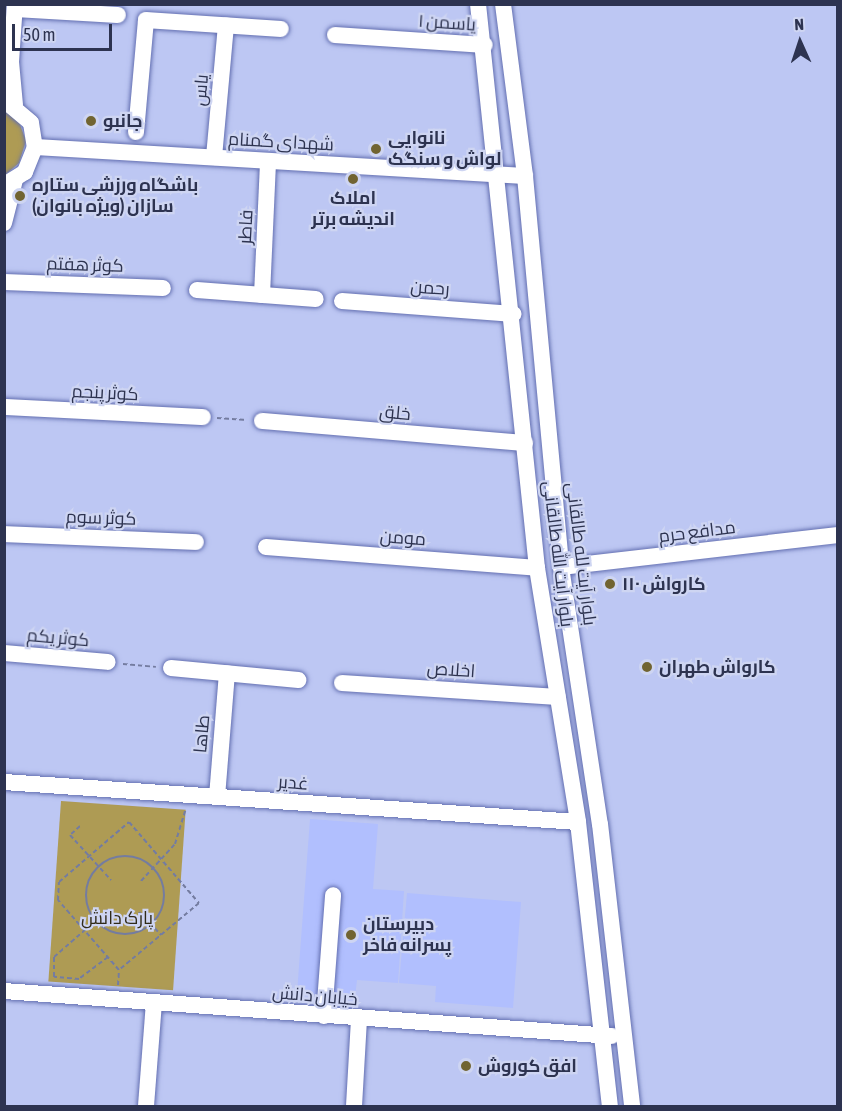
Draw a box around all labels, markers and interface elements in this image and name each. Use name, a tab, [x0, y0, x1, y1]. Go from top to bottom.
street label: یاسمن ۱	[417, 10, 477, 36]
scale bar	[15, 12, 116, 50]
north arrow	[770, 12, 830, 72]
text: N	[794, 15, 804, 33]
text: 50 m	[23, 24, 55, 45]
street label: یاس	[189, 73, 213, 107]
place label: جانبو	[103, 110, 142, 132]
marker: جانبو	[84, 114, 98, 128]
street label: شهدای گمنام	[228, 128, 334, 156]
place label: نانوایی لواش و سنگک	[388, 128, 502, 170]
marker: نانوایی لواش و سنگک	[369, 142, 383, 156]
marker: املاک اندیشه برتر	[346, 172, 360, 186]
place label: باشگاه ورزشی ستاره سازان (ویژه بانوان)	[32, 175, 198, 218]
place label: املاک اندیشه برتر	[311, 188, 395, 230]
marker: باشگاه ورزشی ستاره سازان (ویژه بانوان)	[13, 189, 27, 203]
street label: فاطر	[234, 209, 258, 245]
street label: کوثر هفتم	[46, 253, 124, 277]
street label: رحمن	[410, 276, 450, 300]
street label: کوثر پنجم	[71, 380, 139, 406]
street label: خلق	[378, 401, 412, 425]
street label: بلوار آیت الله طالقانی	[538, 480, 578, 628]
street label: بلوار آیت لله طالقانی	[561, 481, 601, 627]
street label: کوثر سوم	[65, 506, 137, 530]
street label: مدافع حرم	[657, 517, 737, 547]
street label: مومن	[379, 526, 427, 550]
place label: کارواش ۱۱۰	[622, 573, 706, 595]
marker: کارواش ۱۱۰	[603, 577, 617, 591]
street label: کوثر یکم	[26, 625, 90, 651]
place label: کارواش طهران	[659, 656, 776, 678]
street label: اخلاص	[426, 658, 476, 682]
marker: کارواش طهران	[640, 660, 654, 674]
street label: طاها	[190, 714, 214, 754]
street label: غدیر	[277, 771, 309, 795]
park label: پارک دانش	[81, 907, 153, 929]
place label: دبیرستان پسرانه فاخر	[363, 914, 452, 956]
marker: دبیرستان پسرانه فاخر	[344, 928, 358, 942]
street label: خیابان دانش	[271, 981, 359, 1011]
place label: افق کوروش	[478, 1055, 577, 1077]
marker: افق کوروش	[459, 1059, 473, 1073]

